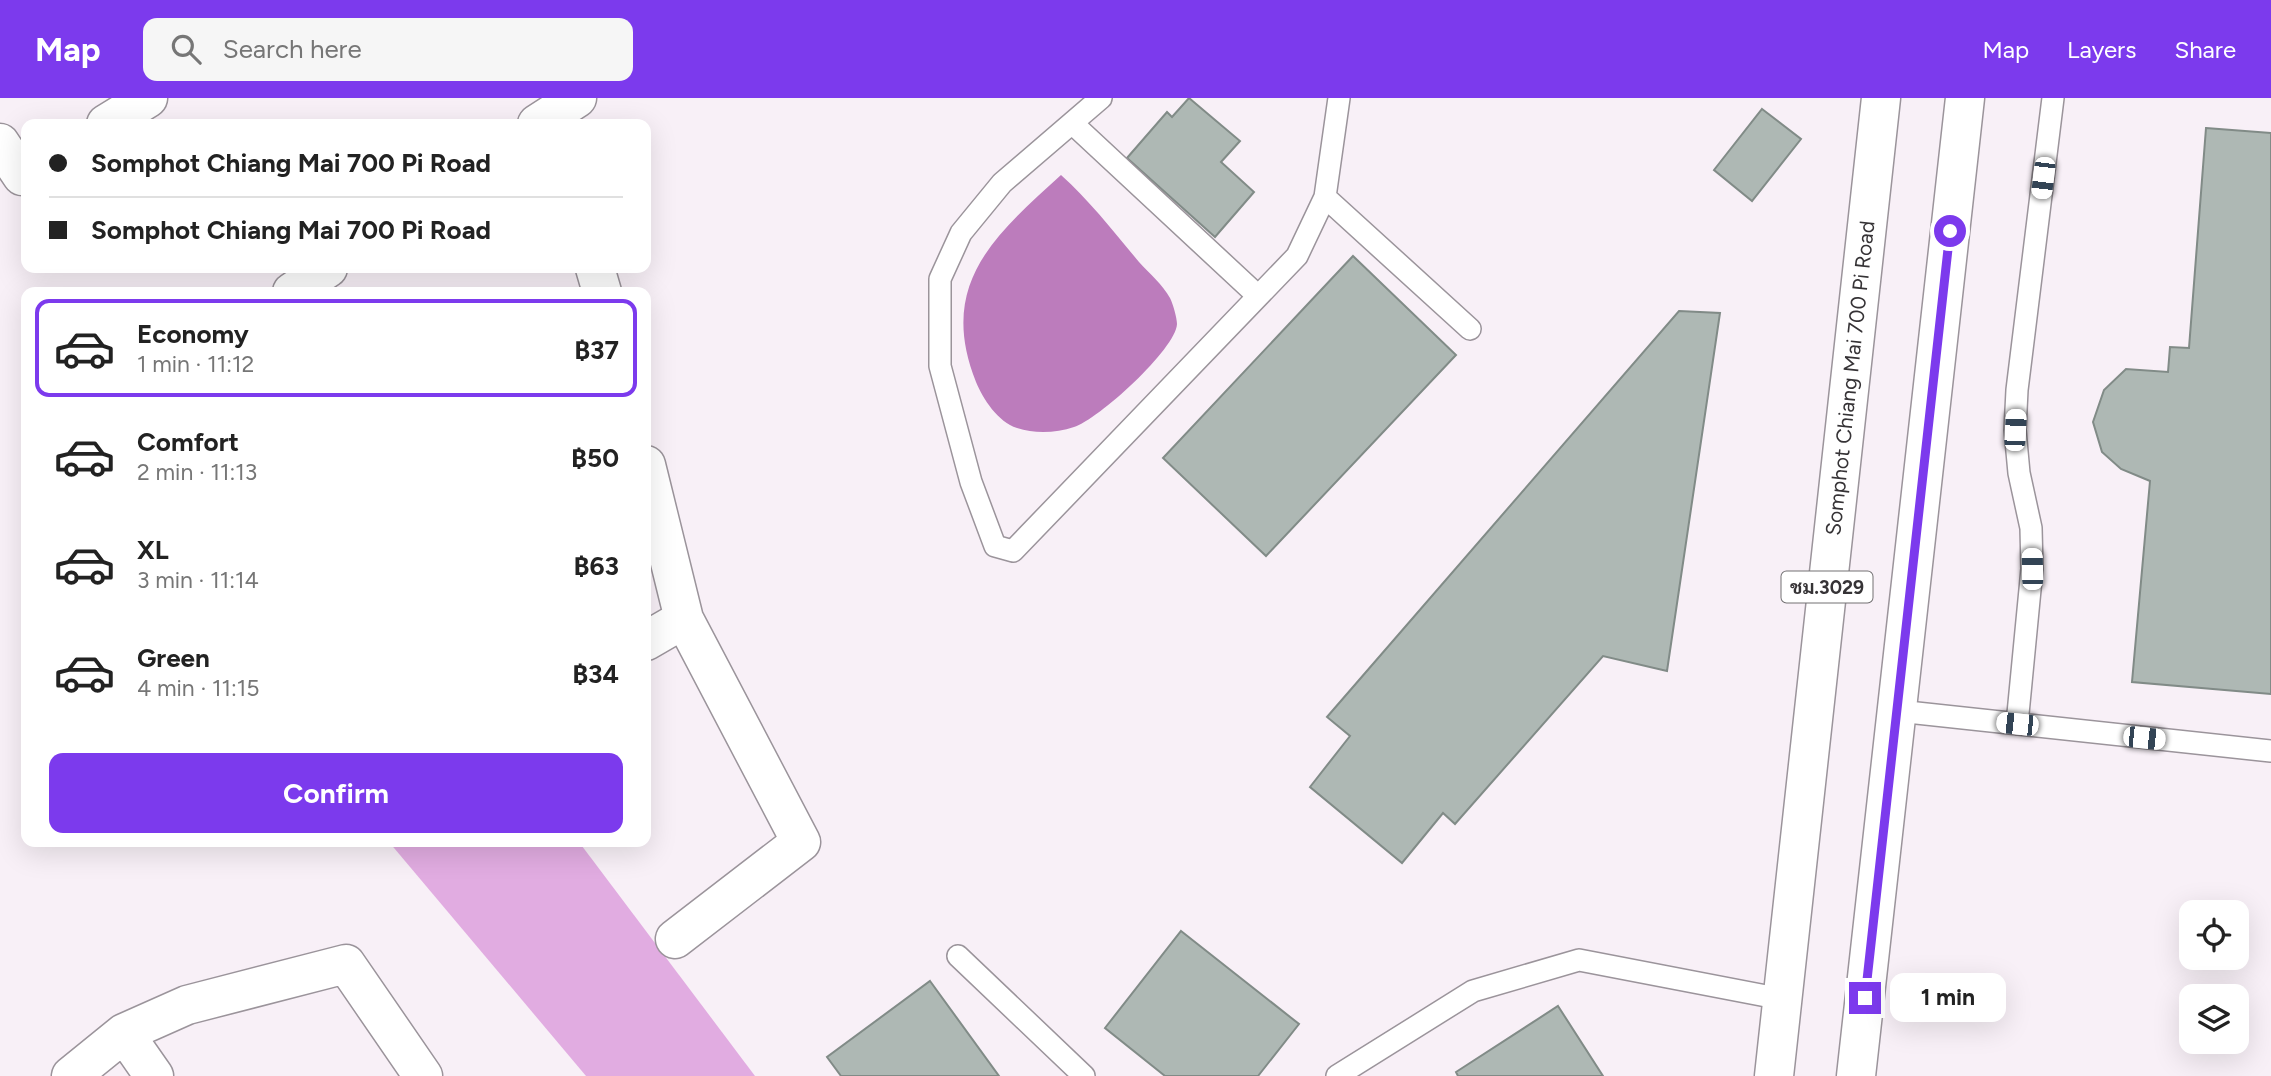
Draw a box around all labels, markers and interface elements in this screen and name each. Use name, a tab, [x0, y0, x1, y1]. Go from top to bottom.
search box	[143, 18, 633, 81]
text: Map	[35, 30, 101, 69]
icon: search	[167, 30, 205, 68]
text: Search here	[223, 33, 362, 65]
text: Map	[1982, 35, 2029, 64]
text: Layers	[2067, 35, 2136, 64]
text: Share	[2174, 35, 2236, 64]
text: Somphot Chiang Mai 700 Pi Road	[91, 147, 491, 179]
car	[2031, 156, 2056, 200]
text: Somphot Chiang Mai 700 Pi Road	[91, 214, 491, 246]
route start	[1934, 215, 1966, 247]
street label: Somphot Chiang Mai 700 Pi Road	[1820, 219, 1879, 537]
icon: car	[53, 317, 116, 380]
text: Economy	[137, 318, 249, 350]
text: ฿37	[574, 334, 619, 366]
text: 1 min · 11:12	[137, 350, 254, 378]
car	[2004, 408, 2027, 452]
icon: car	[53, 425, 116, 488]
text: Comfort	[137, 426, 239, 458]
text: ฿50	[571, 442, 619, 474]
text: 2 min · 11:13	[137, 458, 257, 486]
icon: car	[53, 533, 116, 596]
text: XL	[137, 534, 169, 566]
car	[2022, 548, 2043, 590]
text: ฿63	[574, 550, 619, 582]
text: 3 min · 11:14	[137, 566, 259, 594]
road number: ชม.3029	[1782, 572, 1872, 602]
icon: car	[53, 641, 116, 704]
text: Green	[137, 642, 210, 674]
text: ฿34	[572, 658, 619, 690]
text: 4 min · 11:15	[137, 674, 259, 702]
car	[1996, 711, 2039, 737]
car	[2123, 725, 2166, 751]
button: Confirm	[49, 753, 623, 833]
map controls	[2179, 900, 2249, 1054]
button: locate	[2179, 900, 2249, 970]
callout: 1 min	[1890, 974, 2005, 1023]
route end	[1849, 982, 1881, 1014]
text: 1 min	[1921, 983, 1975, 1011]
button: layers	[2179, 984, 2249, 1054]

